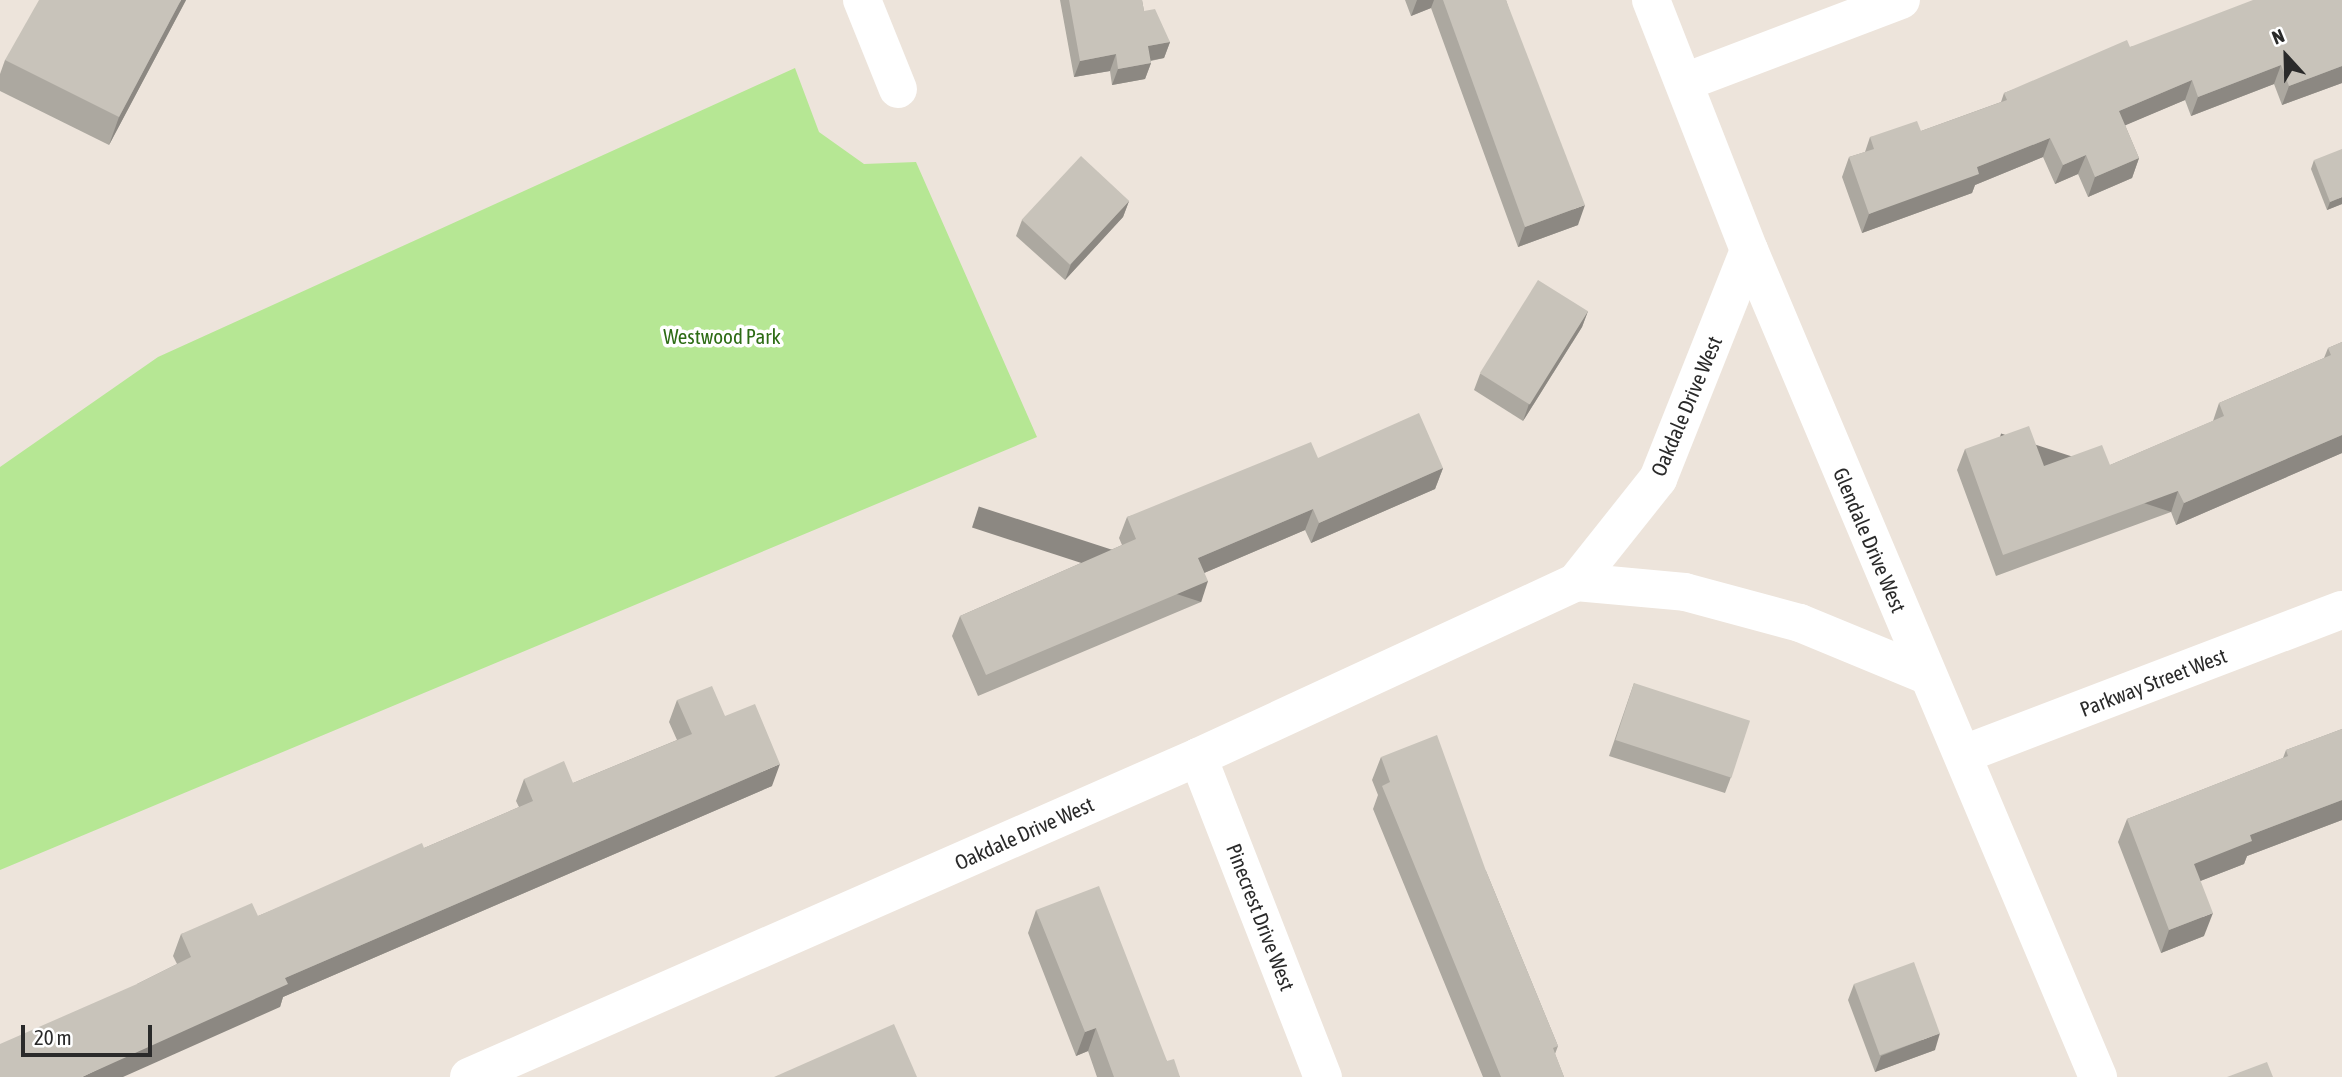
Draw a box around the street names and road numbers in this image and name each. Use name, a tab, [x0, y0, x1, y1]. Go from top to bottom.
street label: Oakdale Drive West	[1645, 332, 1727, 480]
street label: Glendale Drive West	[1828, 464, 1912, 616]
street label: Parkway Street West	[2076, 642, 2230, 722]
street label: Oakdale Drive West	[951, 791, 1097, 875]
street label: Pinecrest Drive West	[1221, 840, 1301, 994]

